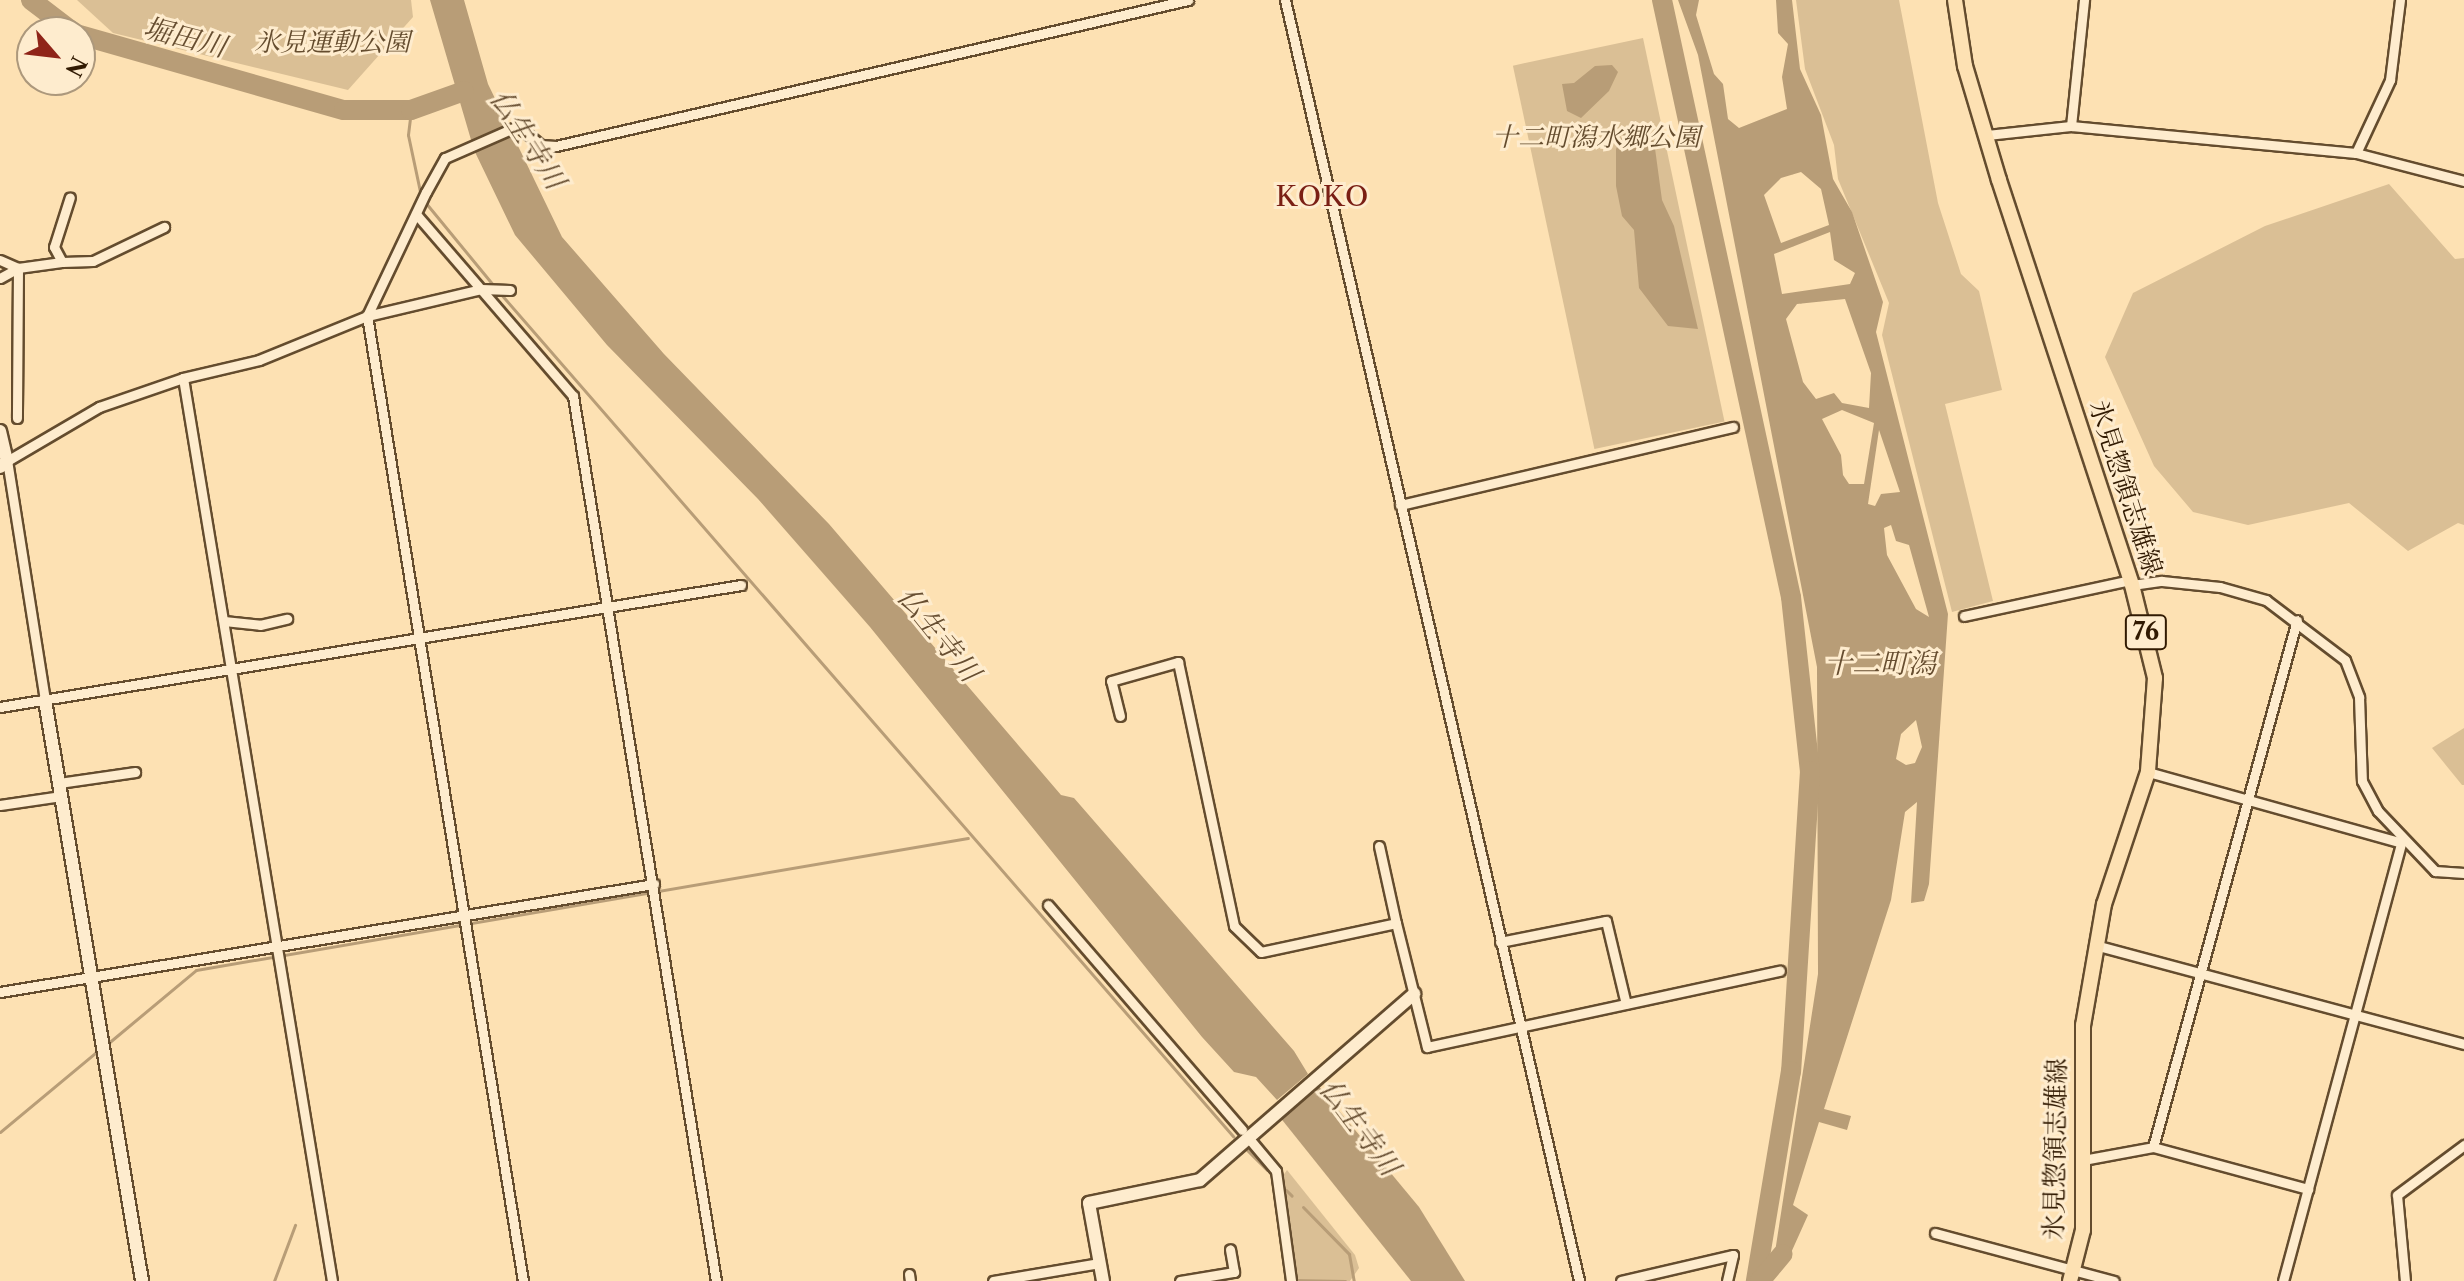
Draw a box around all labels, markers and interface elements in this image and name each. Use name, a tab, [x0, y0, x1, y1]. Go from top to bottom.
water label: 堀田川	[140, 11, 230, 63]
north arrow	[16, 16, 96, 96]
park label: 氷見運動公園	[254, 27, 410, 59]
text: N	[59, 52, 92, 81]
water label: 仏生寺川	[483, 83, 573, 195]
park label: 十二町潟水郷公園	[1492, 122, 1700, 154]
district label: KOKO	[1276, 179, 1370, 213]
street label: 氷見惣領志雄線	[2082, 397, 2168, 579]
water label: 仏生寺川	[891, 580, 987, 688]
road number: 76	[2124, 612, 2168, 652]
water label: 十二町潟	[1824, 646, 1936, 680]
street label: 氷見惣領志雄線	[2039, 1058, 2073, 1240]
water label: 仏生寺川	[1313, 1072, 1407, 1182]

